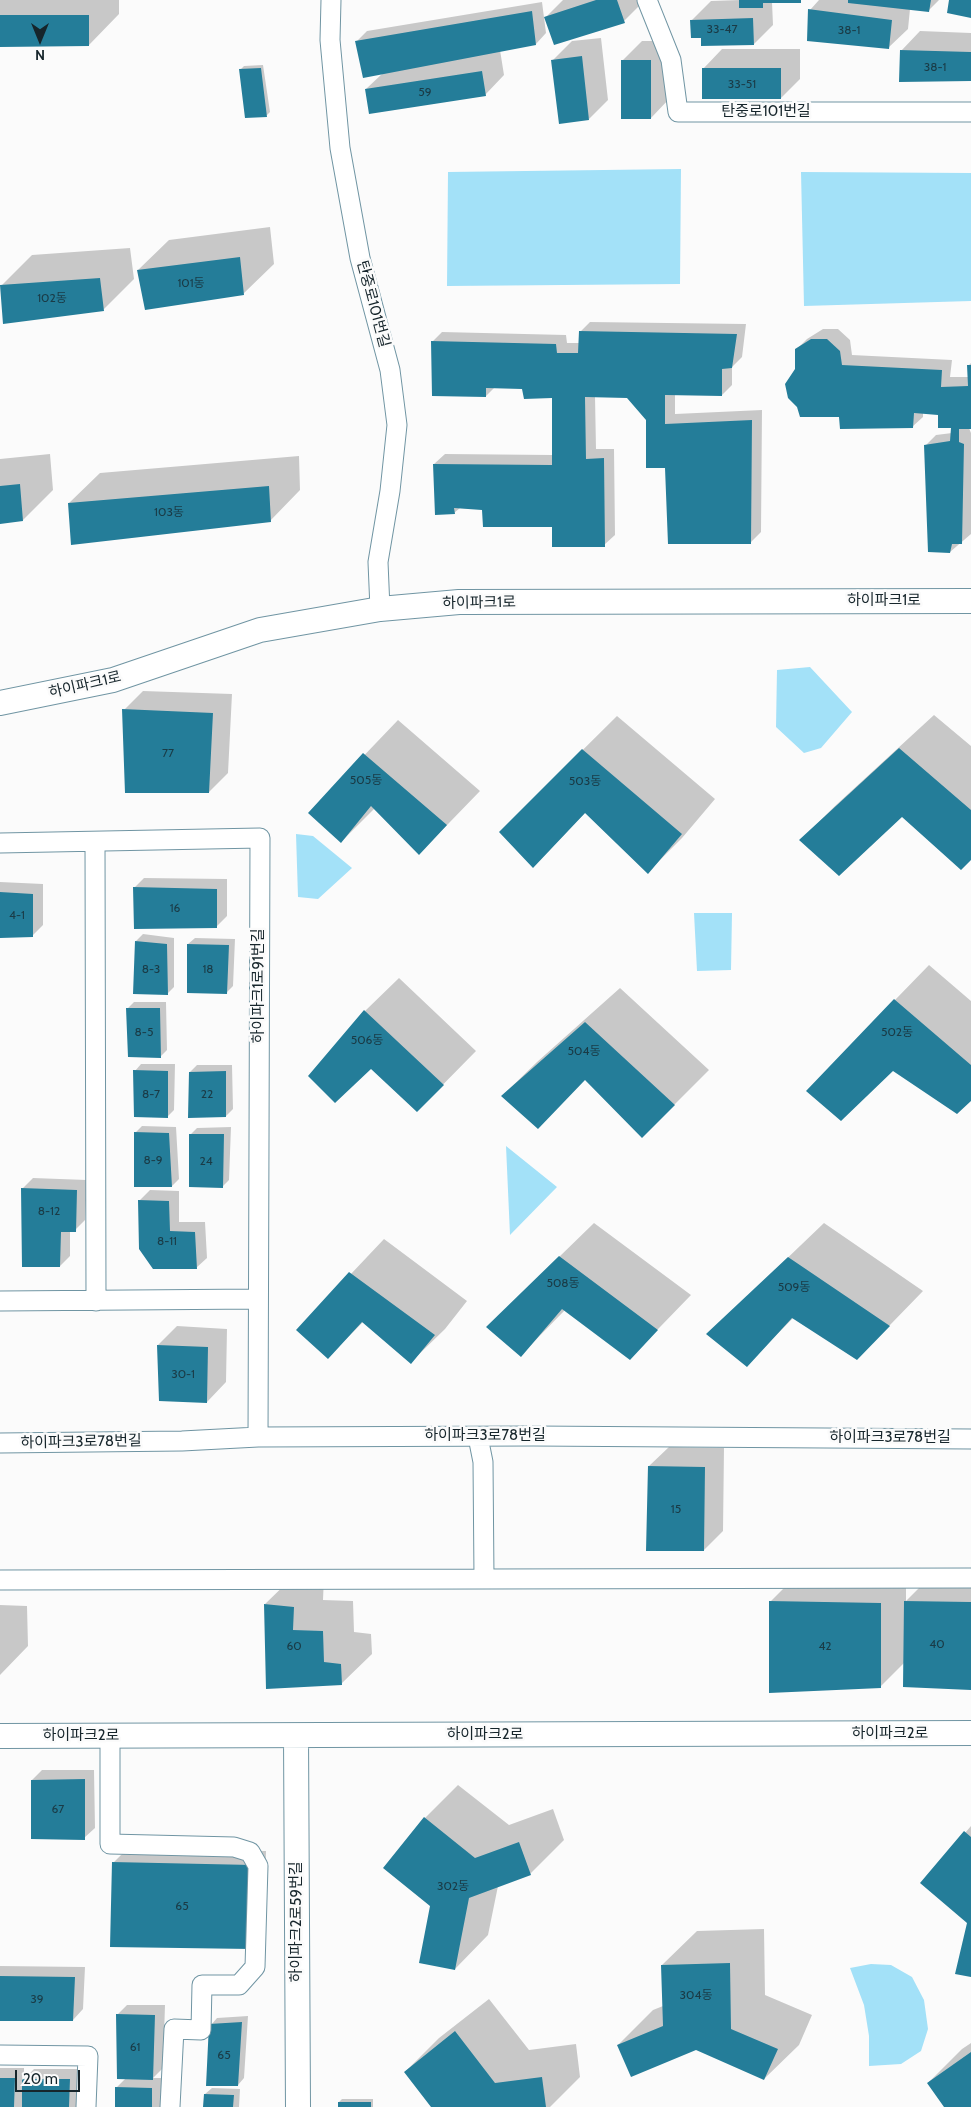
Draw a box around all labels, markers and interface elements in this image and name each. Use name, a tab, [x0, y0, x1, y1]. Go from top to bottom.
north arrow	[15, 15, 65, 65]
house number: 33-47	[706, 22, 738, 36]
house number: 38-1	[838, 23, 860, 37]
text: N	[35, 46, 45, 64]
house number: 38-1	[924, 60, 946, 74]
house number: 33-51	[728, 77, 756, 91]
house number: 59	[418, 85, 432, 99]
street label: 탄중로101번길	[721, 103, 811, 121]
street label: 탄중로101번길	[353, 259, 393, 349]
house number: 101동	[177, 276, 205, 290]
house number: 102동	[37, 291, 67, 305]
house number: 103동	[154, 505, 184, 519]
street label: 하이파크1로	[847, 592, 921, 610]
street label: 하이파크1로	[442, 593, 516, 613]
street label: 하이파크1로	[47, 668, 123, 702]
house number: 77	[162, 746, 174, 760]
house number: 505동	[350, 773, 382, 787]
house number: 503동	[569, 774, 601, 788]
house number: 16	[170, 901, 180, 915]
house number: 4-1	[9, 908, 25, 922]
street label: 하이파크1로91번길	[250, 929, 268, 1043]
house number: 8-3	[142, 962, 160, 976]
house number: 18	[202, 962, 214, 976]
house number: 8-5	[135, 1025, 153, 1039]
house number: 502동	[881, 1025, 913, 1039]
house number: 506동	[351, 1033, 383, 1047]
house number: 504동	[568, 1044, 600, 1058]
house number: 8-7	[142, 1087, 160, 1101]
house number: 22	[201, 1087, 213, 1101]
house number: 8-9	[143, 1153, 163, 1167]
house number: 24	[199, 1154, 213, 1168]
house number: 8-12	[38, 1204, 60, 1218]
house number: 8-11	[157, 1234, 177, 1248]
house number: 508동	[546, 1276, 580, 1290]
house number: 509동	[778, 1280, 810, 1294]
house number: 30-1	[171, 1367, 195, 1381]
street label: 하이파크3로78번길	[424, 1427, 546, 1445]
street label: 하이파크3로78번길	[829, 1429, 951, 1447]
street label: 하이파크3로78번길	[20, 1432, 142, 1452]
house number: 15	[671, 1502, 681, 1516]
house number: 40	[929, 1637, 945, 1651]
house number: 60	[286, 1639, 302, 1653]
house number: 42	[818, 1639, 832, 1653]
street label: 하이파크2로	[852, 1725, 928, 1743]
street label: 하이파크2로	[447, 1726, 523, 1744]
street label: 하이파크2로	[43, 1727, 119, 1745]
house number: 67	[52, 1802, 64, 1816]
street label: 하이파크2로59번길	[288, 1861, 306, 1983]
house number: 302동	[437, 1879, 469, 1893]
house number: 65	[175, 1899, 189, 1913]
house number: 304동	[680, 1988, 712, 2002]
house number: 39	[30, 1992, 44, 2006]
house number: 61	[130, 2040, 140, 2054]
house number: 65	[217, 2048, 231, 2062]
scale bar	[18, 2060, 82, 2092]
text: 20 m	[23, 2070, 58, 2088]

